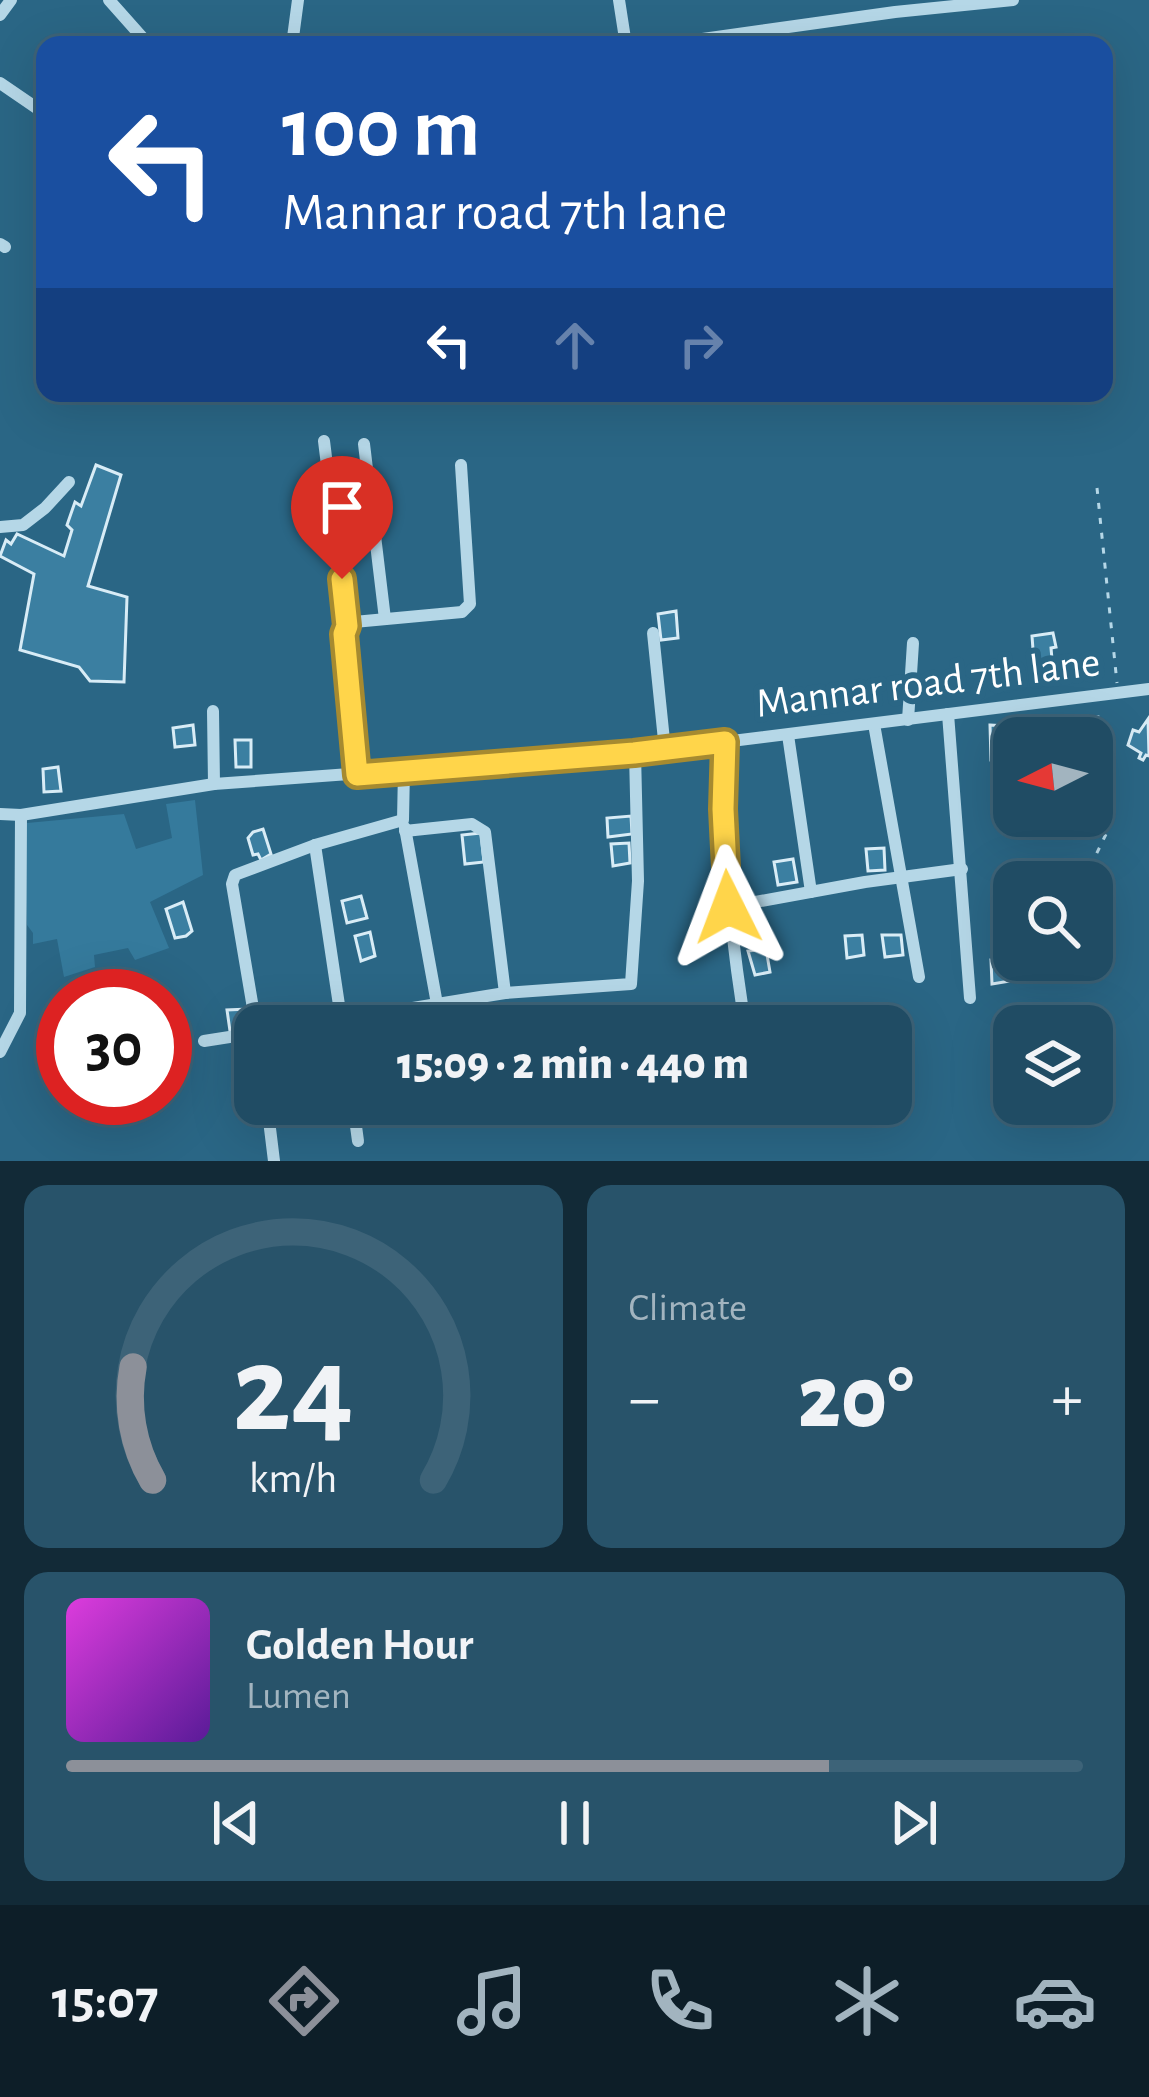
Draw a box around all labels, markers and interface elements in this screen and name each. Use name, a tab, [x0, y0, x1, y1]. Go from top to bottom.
icon: left	[84, 84, 240, 240]
text: 100 m	[282, 88, 480, 172]
text: Mannar road 7th lane	[282, 186, 727, 240]
icon: left	[416, 312, 482, 378]
icon: ahead	[542, 312, 608, 378]
icon: right	[668, 312, 734, 378]
pin	[291, 456, 393, 579]
icon: arrive	[309, 474, 375, 540]
street label: Mannar road 7th lane	[754, 641, 1102, 725]
north arrow	[993, 717, 1113, 837]
map controls	[993, 717, 1113, 1125]
position arrow	[665, 844, 791, 970]
button: search	[993, 861, 1113, 981]
speed limit sign: 30	[36, 969, 192, 1125]
button: layers	[993, 1005, 1113, 1125]
text: 15:09 · 2 min · 440 m	[397, 1042, 749, 1087]
text: Climate	[629, 1289, 747, 1328]
text: 24	[232, 1329, 354, 1454]
text: 20°	[798, 1354, 914, 1444]
text: −	[629, 1366, 660, 1432]
text: +	[1051, 1366, 1083, 1432]
text: km/h	[249, 1457, 337, 1500]
text: Golden Hour	[246, 1623, 473, 1668]
text: Lumen	[246, 1677, 351, 1716]
icon: previous	[203, 1790, 269, 1856]
icon: pause	[542, 1790, 608, 1856]
icon: next	[881, 1790, 947, 1856]
icon: directions	[262, 1959, 346, 2043]
icon: music	[450, 1959, 534, 2043]
icon: phone	[638, 1959, 722, 2043]
icon: climate	[825, 1959, 909, 2043]
icon: car	[1013, 1959, 1097, 2043]
text: 15:07	[52, 1974, 158, 2028]

